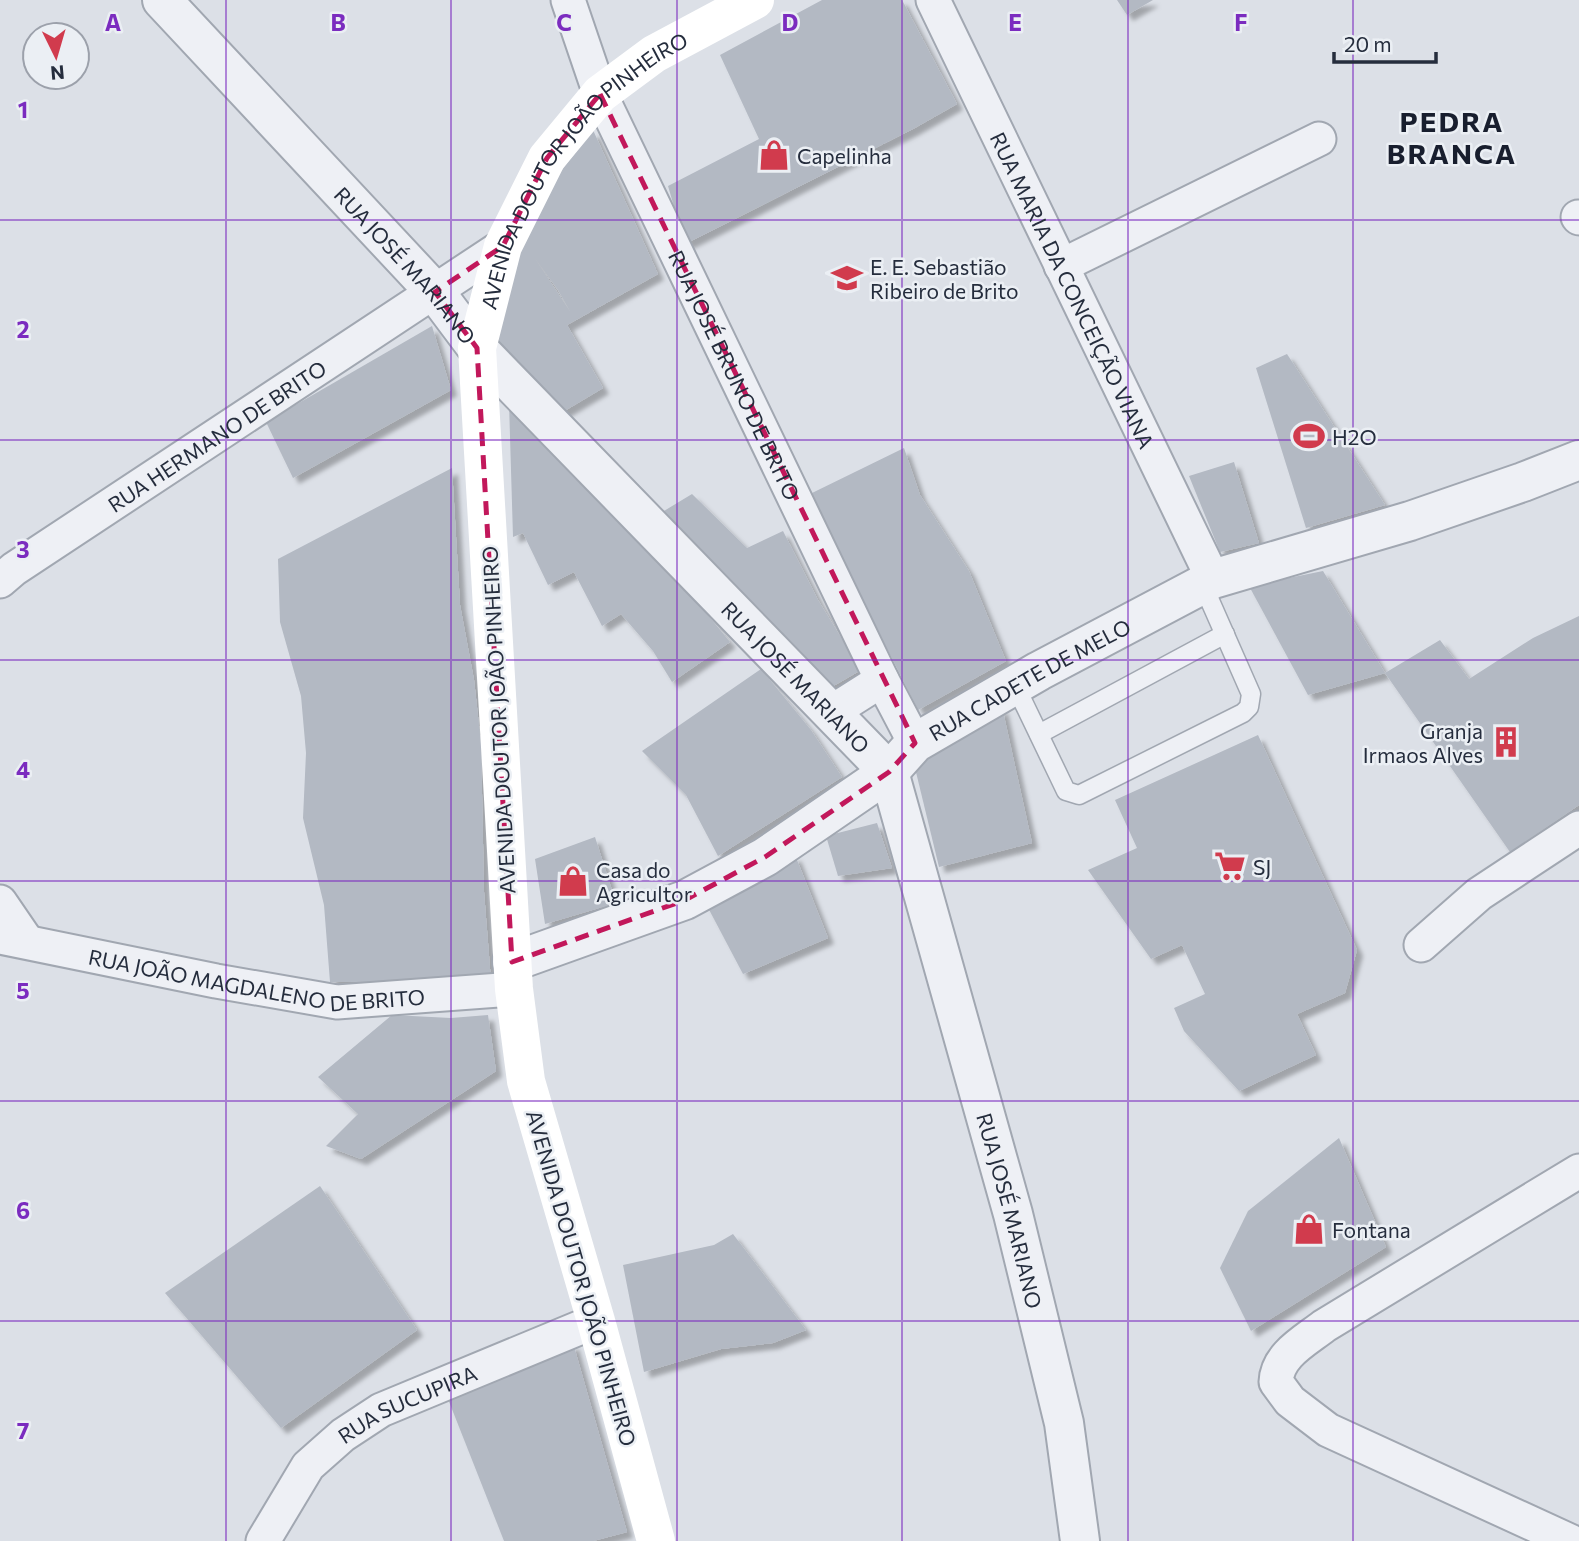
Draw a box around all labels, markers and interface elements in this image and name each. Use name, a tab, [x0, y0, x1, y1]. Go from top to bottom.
text: A	[105, 8, 122, 36]
text: B	[330, 8, 346, 36]
text: C	[556, 8, 572, 36]
text: D	[782, 8, 799, 36]
text: E	[1008, 8, 1022, 36]
text: F	[1234, 8, 1248, 36]
north arrow	[21, 21, 91, 91]
scale bar	[1334, 21, 1436, 65]
street label: AVENIDA DOUTOR JOÃO PINHEIRO	[475, 26, 691, 312]
text: 20 m	[1344, 31, 1392, 56]
text: N	[49, 61, 66, 86]
text: 1	[18, 95, 28, 123]
district label: PEDRA BRANCA	[1387, 104, 1517, 170]
street label: RUA MARIA DA CONCEIÇÃO VIANA	[986, 128, 1160, 452]
shop icon: Capelinha	[757, 138, 791, 172]
place label: Capelinha	[797, 143, 892, 168]
street label: RUA JOSÉ MARIANO	[330, 181, 481, 348]
street label: RUA JOSÉ BRUNO DE BRITO	[664, 246, 806, 504]
place label: E. E. Sebastião Ribeiro de Brito	[870, 254, 1019, 303]
school or university icon: E. E. Sebastião Ribeiro de Brito	[830, 261, 864, 295]
text: 2	[16, 315, 30, 343]
street label: RUA HERMANO DE BRITO	[103, 354, 330, 516]
sports icon: H2O	[1292, 419, 1326, 453]
place label: H2O	[1332, 424, 1377, 449]
text: 3	[16, 535, 30, 563]
street label: AVENIDA DOUTOR JOÃO PINHEIRO	[476, 545, 520, 895]
street label: RUA JOSÉ MARIANO	[717, 596, 875, 757]
street label: RUA CADETE DE MELO	[924, 613, 1134, 745]
place label: Granja Irmaos Alves	[1363, 718, 1483, 767]
building icon: Granja Irmaos Alves	[1489, 725, 1523, 759]
text: 4	[16, 755, 30, 783]
supermarket icon: SJ	[1213, 849, 1247, 883]
place label: SJ	[1253, 854, 1271, 879]
place label: Casa do Agricultor	[596, 857, 692, 906]
shop icon: Casa do Agricultor	[556, 864, 590, 898]
street label: RUA JOÃO MAGDALENO DE BRITO	[86, 943, 426, 1015]
text: 5	[16, 976, 30, 1004]
street label: AVENIDA DOUTOR JOÃO PINHEIRO	[522, 1107, 642, 1449]
street label: RUA JOSÉ MARIANO	[973, 1110, 1048, 1311]
text: 6	[16, 1196, 30, 1224]
shop icon: Fontana	[1292, 1212, 1326, 1246]
place label: Fontana	[1332, 1217, 1411, 1242]
street label: RUA SUCUPIRA	[333, 1359, 480, 1448]
text: 7	[17, 1416, 29, 1444]

